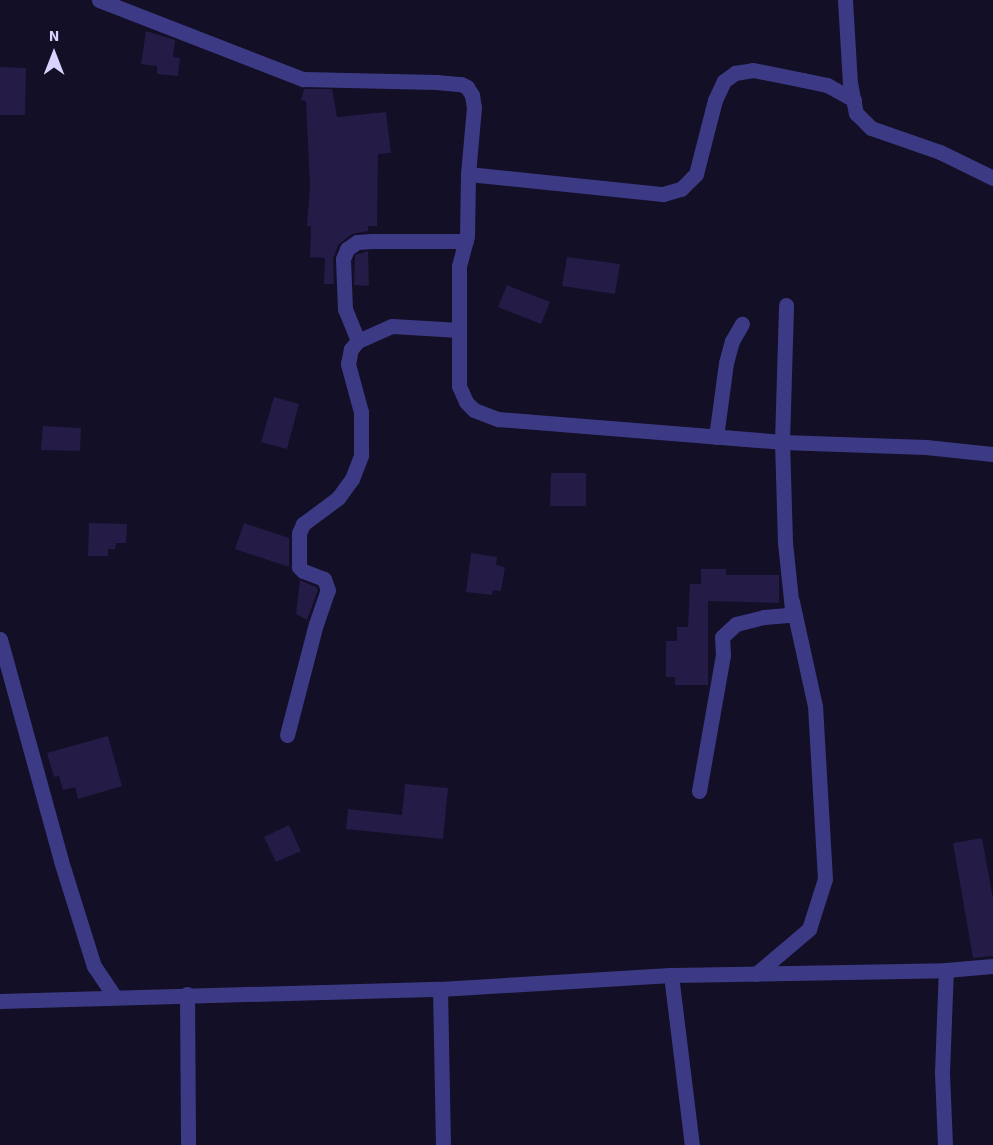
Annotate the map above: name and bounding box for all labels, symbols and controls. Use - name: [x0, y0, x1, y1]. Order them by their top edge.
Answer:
- north arrow: [24, 24, 84, 84]
- text: N: [49, 25, 59, 47]

